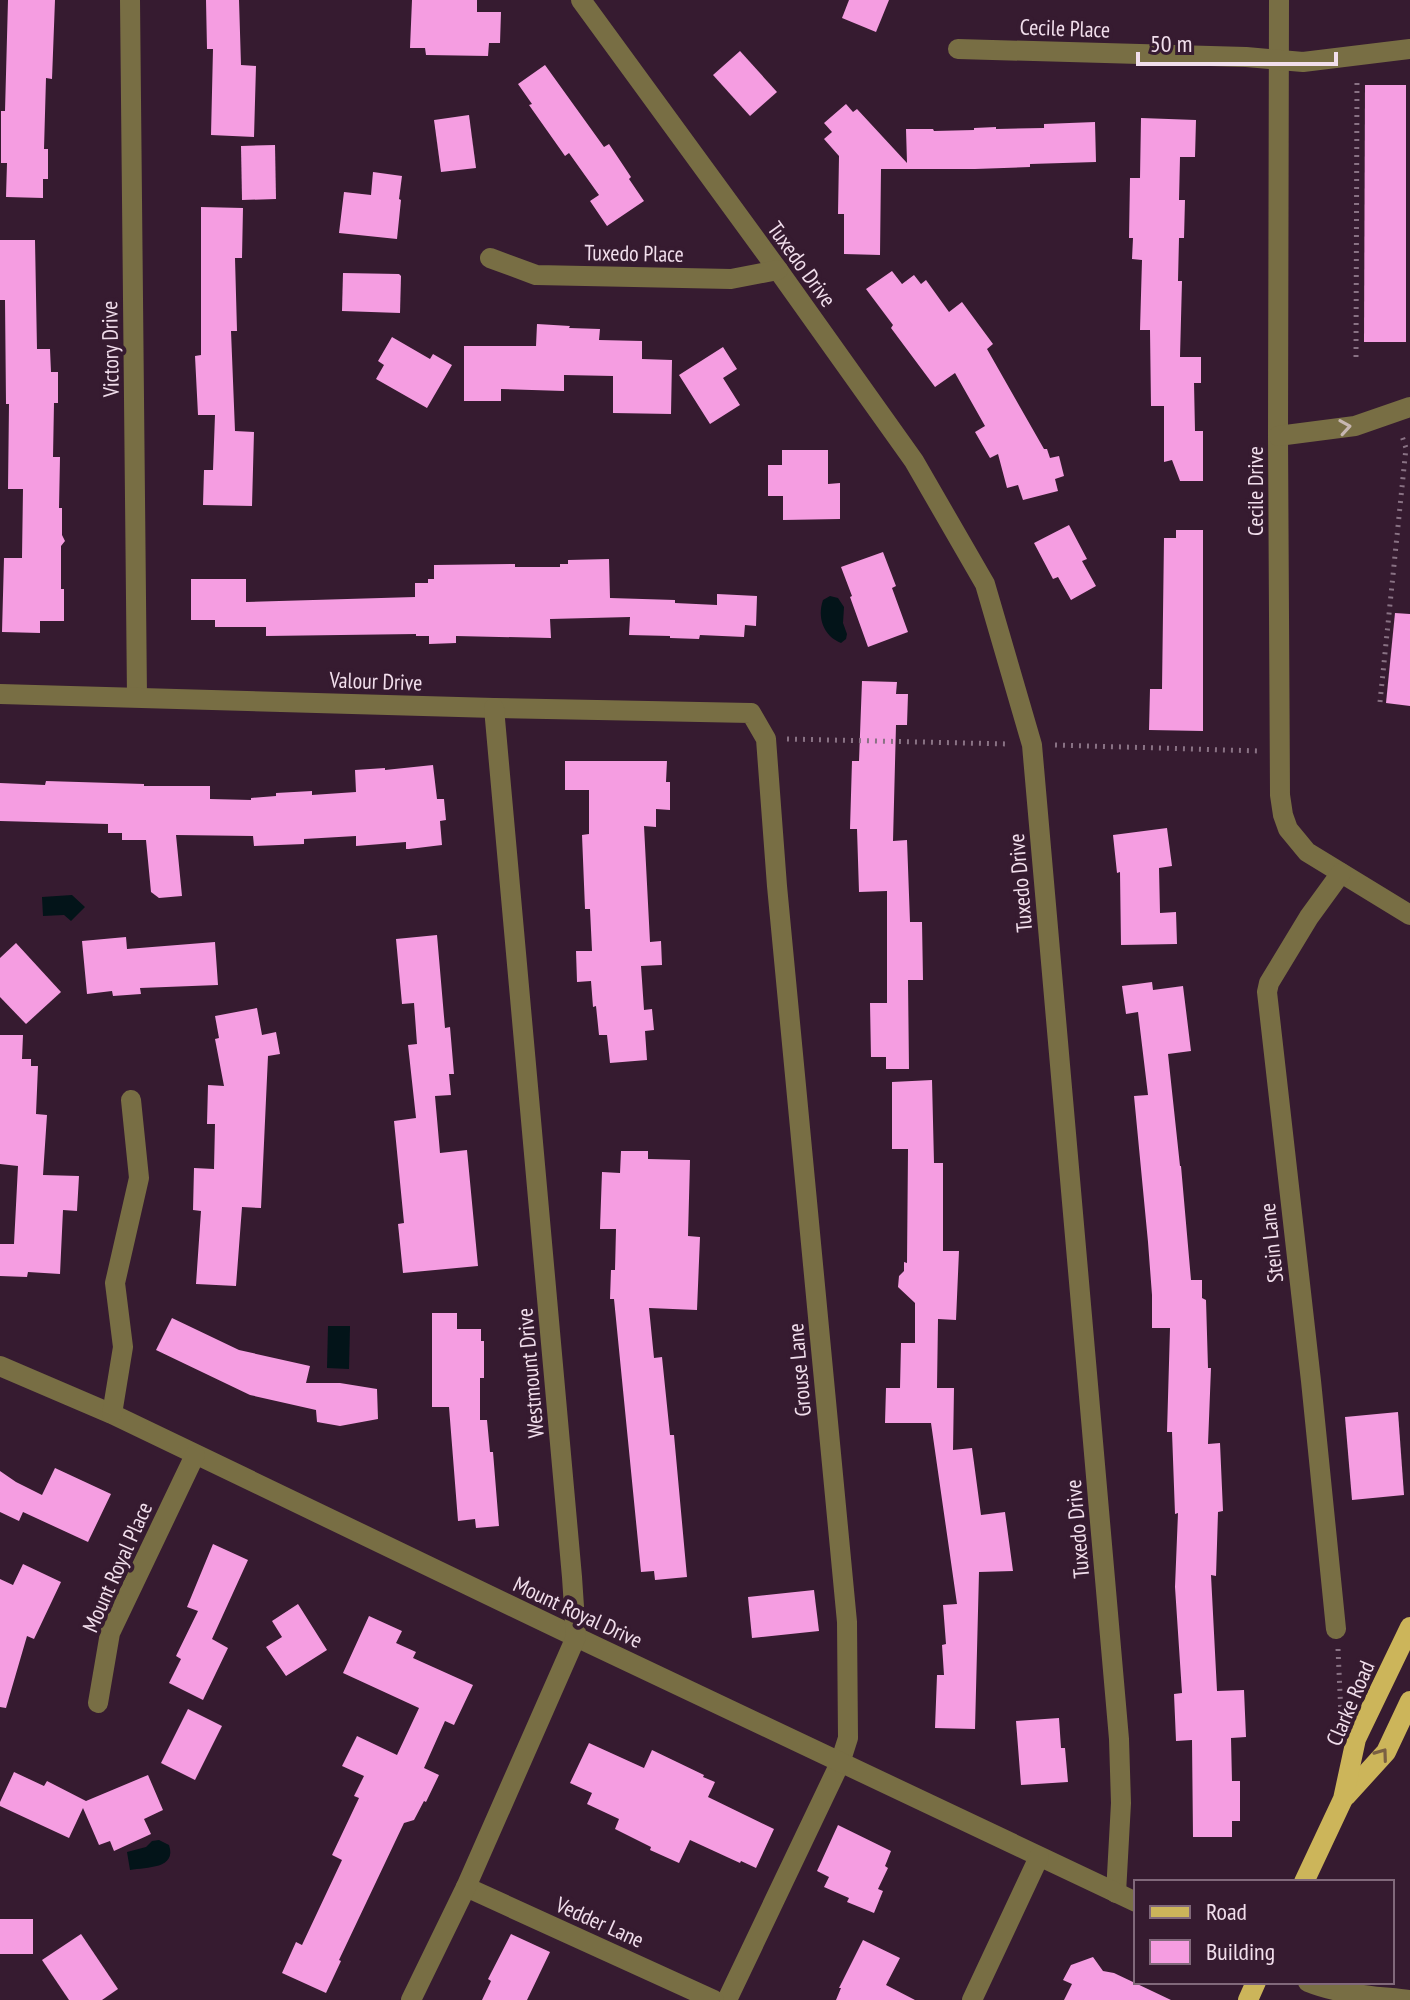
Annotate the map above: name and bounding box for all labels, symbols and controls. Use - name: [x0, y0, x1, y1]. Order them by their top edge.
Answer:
- street label: Cecile Place: [1019, 12, 1111, 44]
- scale bar: [1138, 16, 1336, 66]
- text: 50 m: [1150, 28, 1192, 59]
- street label: Tuxedo Drive: [762, 216, 842, 312]
- street label: Tuxedo Place: [584, 238, 684, 268]
- street label: Victory Drive: [95, 301, 125, 398]
- one-way arrow: [1339, 419, 1352, 436]
- street label: Cecile Drive: [1241, 446, 1269, 536]
- street label: Valour Drive: [328, 665, 423, 697]
- street label: Tuxedo Drive: [1002, 833, 1038, 933]
- street label: Stein Lane: [1253, 1202, 1289, 1284]
- street label: Westmount Drive: [510, 1307, 550, 1439]
- street label: Grouse Lane: [781, 1322, 817, 1418]
- street label: Tuxedo Drive: [1059, 1479, 1095, 1579]
- street label: Mount Royal Place: [76, 1498, 158, 1636]
- street label: Mount Royal Drive: [509, 1570, 647, 1654]
- street label: Clarke Road: [1320, 1656, 1380, 1750]
- one-way arrow: [1372, 1748, 1387, 1763]
- legend: [1134, 1880, 1394, 1984]
- street label: Vedder Lane: [551, 1890, 648, 1954]
- text: Road: [1206, 1896, 1247, 1927]
- text: Building: [1206, 1936, 1275, 1967]

